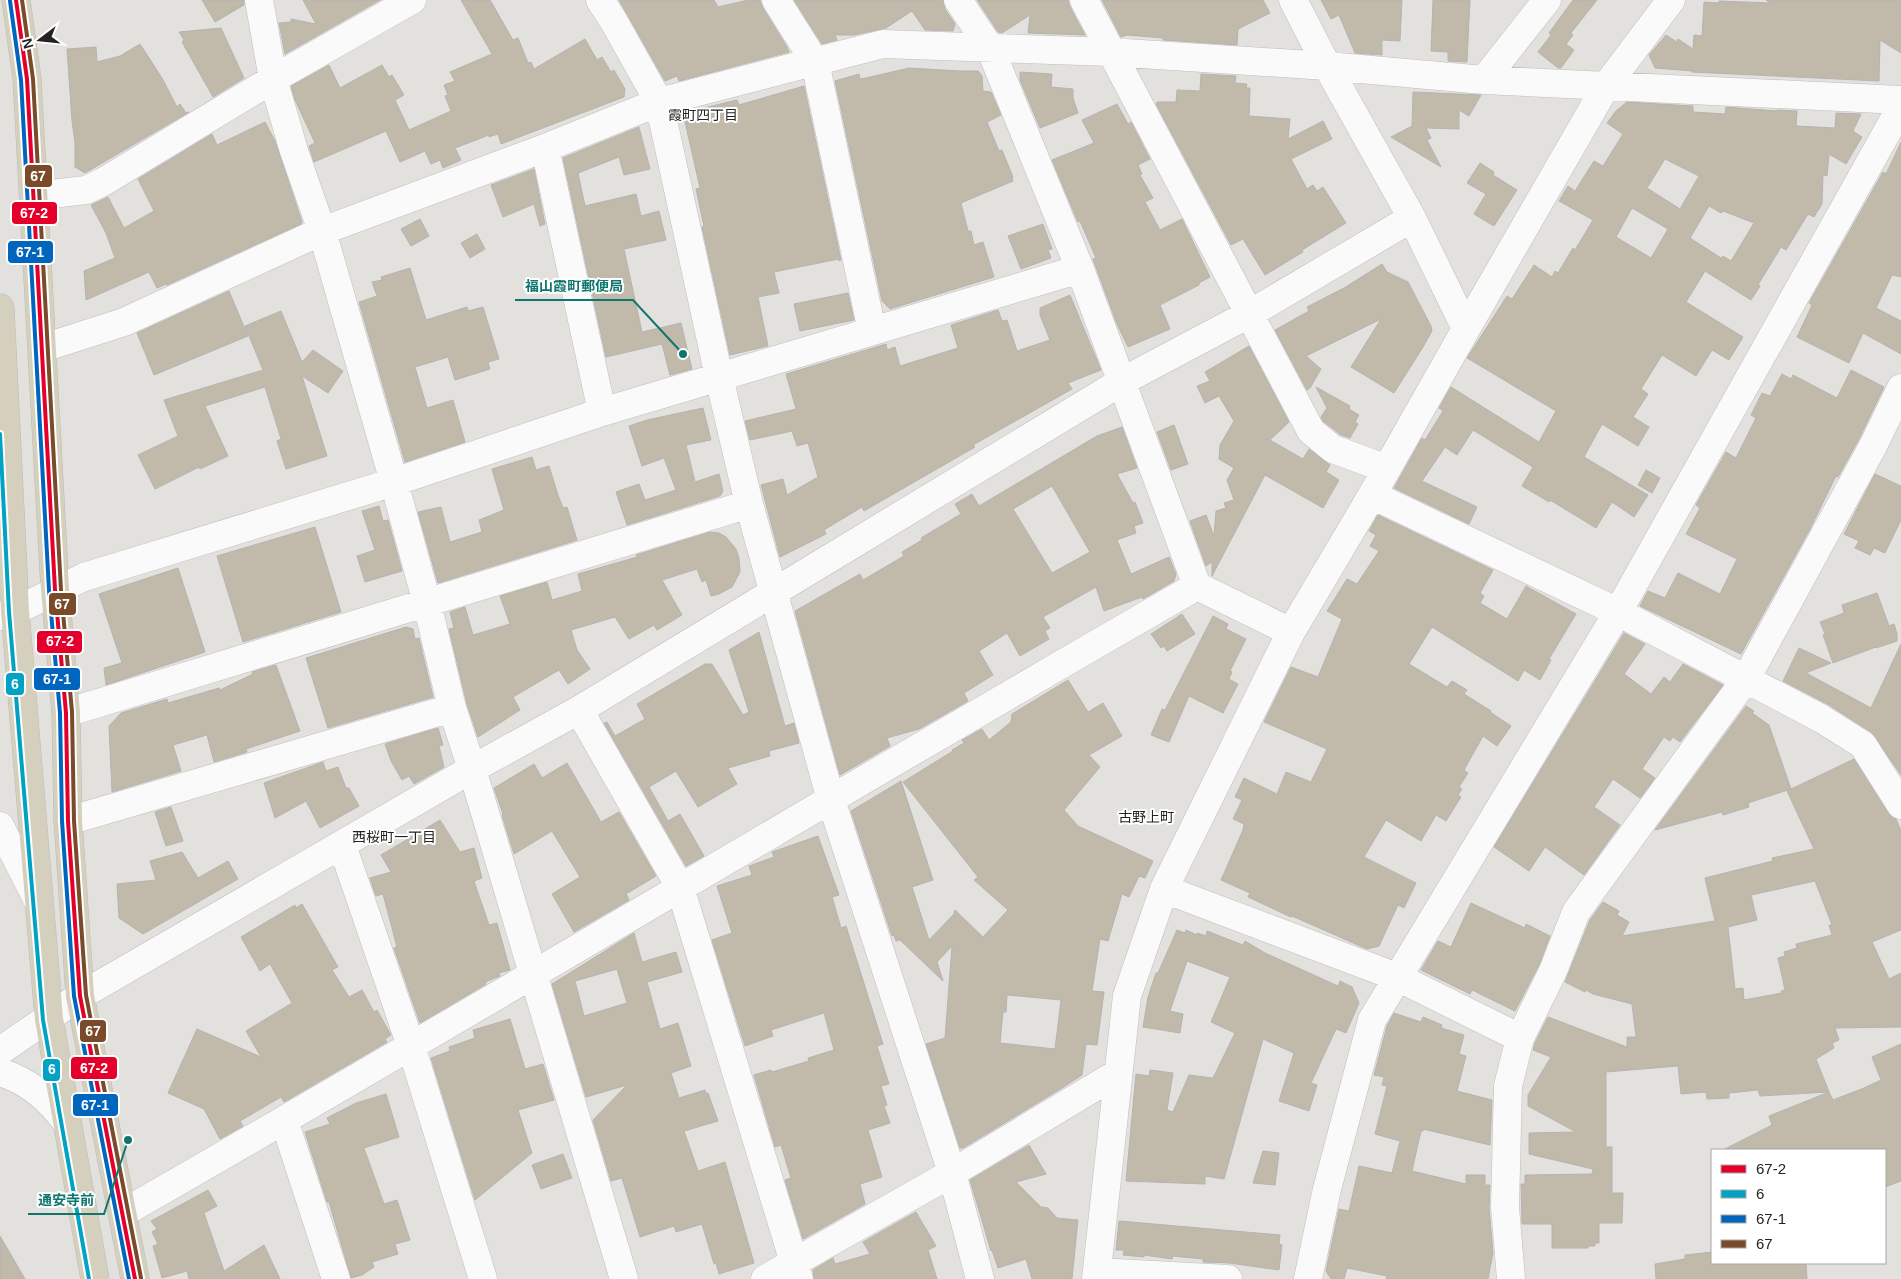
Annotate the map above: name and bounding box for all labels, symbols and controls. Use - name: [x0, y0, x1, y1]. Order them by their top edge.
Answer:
- north arrow: [15, 15, 65, 65]
- text: N: [18, 37, 37, 51]
- district label: 霞町四丁目: [668, 107, 738, 123]
- line badge: 67: [24, 164, 53, 188]
- text: 67: [30, 168, 46, 184]
- line badge: 67-2: [11, 201, 58, 225]
- text: 67-2: [20, 205, 48, 221]
- line badge: 67-1: [7, 240, 54, 264]
- text: 67-1: [16, 244, 44, 260]
- callout: 福山霞町郵便局: [515, 271, 633, 300]
- text: 福山霞町郵便局: [525, 278, 623, 294]
- line badge: 67: [48, 592, 77, 616]
- text: 67: [54, 596, 70, 612]
- line badge: 67-2: [36, 630, 83, 654]
- text: 67-2: [46, 633, 74, 649]
- line badge: 67-1: [33, 667, 81, 691]
- text: 67-1: [43, 671, 71, 687]
- line badge: 6: [5, 672, 25, 696]
- text: 6: [11, 676, 19, 692]
- district label: 古野上町: [1118, 809, 1174, 825]
- district label: 西桜町一丁目: [352, 829, 436, 845]
- line badge: 67: [79, 1019, 107, 1043]
- text: 67: [85, 1023, 101, 1039]
- line badge: 67-2: [70, 1056, 118, 1080]
- line badge: 6: [42, 1058, 61, 1082]
- text: 67-2: [80, 1060, 108, 1076]
- text: 6: [48, 1061, 56, 1077]
- line badge: 67-1: [72, 1093, 119, 1117]
- text: 67-1: [81, 1097, 109, 1113]
- legend: [1711, 1149, 1886, 1264]
- text: 67-2: [1756, 1160, 1786, 1177]
- callout: 通安寺前: [28, 1185, 104, 1214]
- text: 6: [1756, 1185, 1764, 1202]
- text: 通安寺前: [38, 1192, 94, 1208]
- text: 67-1: [1756, 1210, 1786, 1227]
- text: 67: [1756, 1235, 1773, 1252]

